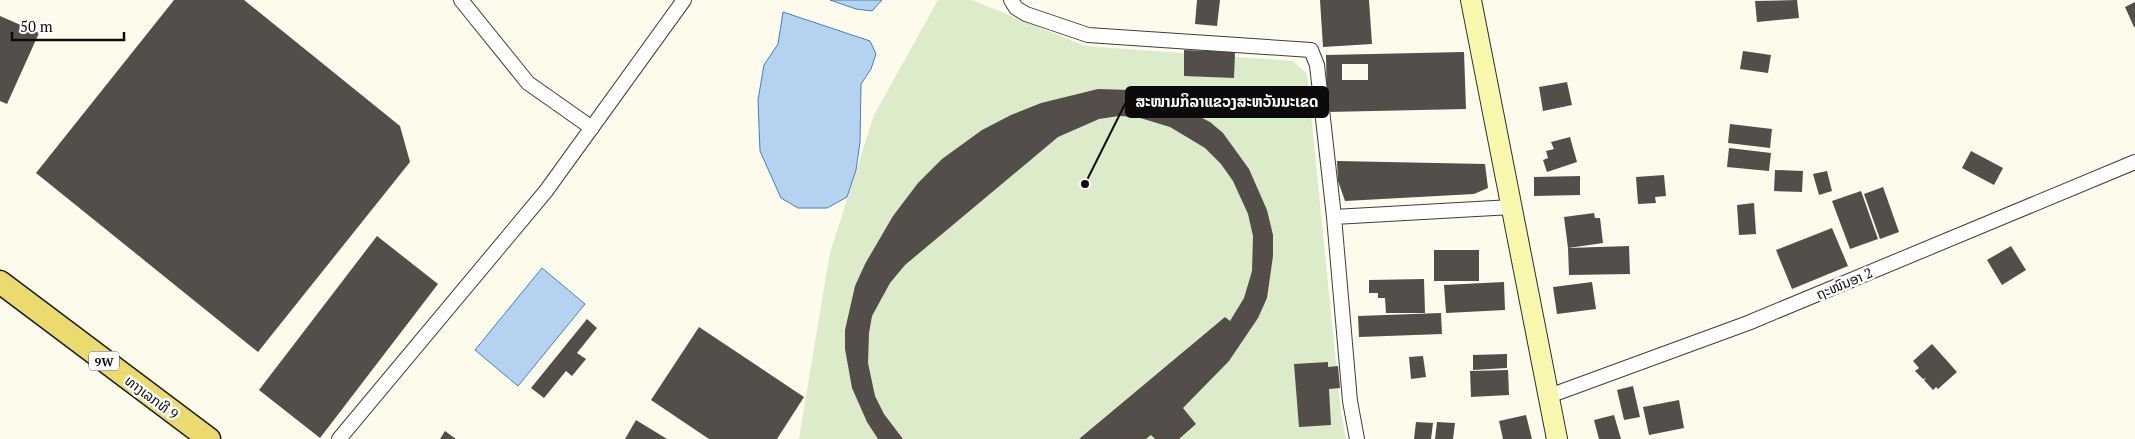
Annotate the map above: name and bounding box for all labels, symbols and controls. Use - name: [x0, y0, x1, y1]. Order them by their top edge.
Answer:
- scale bar: [12, 10, 125, 42]
- text: 50 m: [20, 16, 53, 36]
- callout: ສະໜາມກິລາແຂວງສະຫວັນນະເຂດ: [1126, 87, 1328, 117]
- text: ສະໜາມກິລາແຂວງສະຫວັນນະເຂດ: [1136, 91, 1318, 111]
- street label: ຖະໜົນອາ 2: [1813, 263, 1875, 303]
- road number: 9W: [89, 352, 119, 371]
- street label: ທາງເລກທີ 9: [121, 371, 183, 423]

